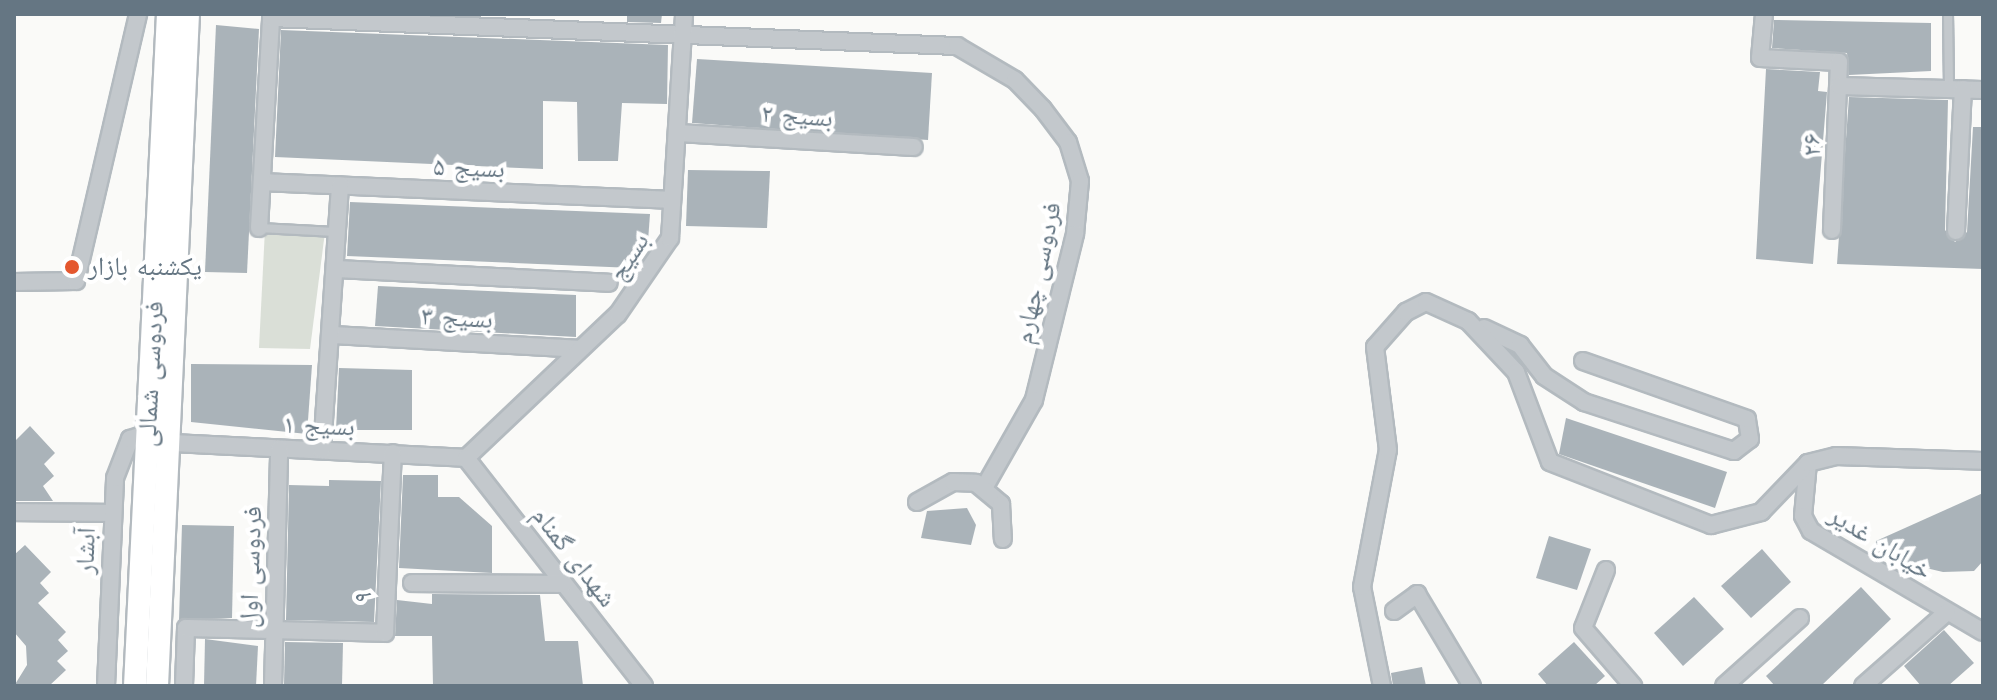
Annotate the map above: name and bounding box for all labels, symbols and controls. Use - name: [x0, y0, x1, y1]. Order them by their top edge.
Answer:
- street label: بسیج ۲: [760, 98, 834, 134]
- street label: ۲۶: [1796, 133, 1828, 157]
- street label: بسیج ۵: [433, 151, 505, 185]
- street label: فردوسی چهارم: [1008, 199, 1068, 347]
- street label: بسیج: [602, 227, 656, 287]
- place label: یکشنبه بازار: [88, 251, 202, 283]
- marker: یکشنبه بازار: [63, 258, 81, 276]
- street label: فردوسی شمالی: [132, 300, 170, 448]
- street label: بسیج ۳: [420, 301, 494, 335]
- street label: بسیج ۱: [283, 409, 355, 443]
- street label: خیابان غدیر: [1823, 499, 1937, 587]
- street label: شهدای گمنام: [525, 501, 623, 613]
- street label: فردوسی اول: [233, 505, 269, 629]
- street label: آبشار: [70, 527, 102, 575]
- street label: ۹: [347, 590, 379, 604]

